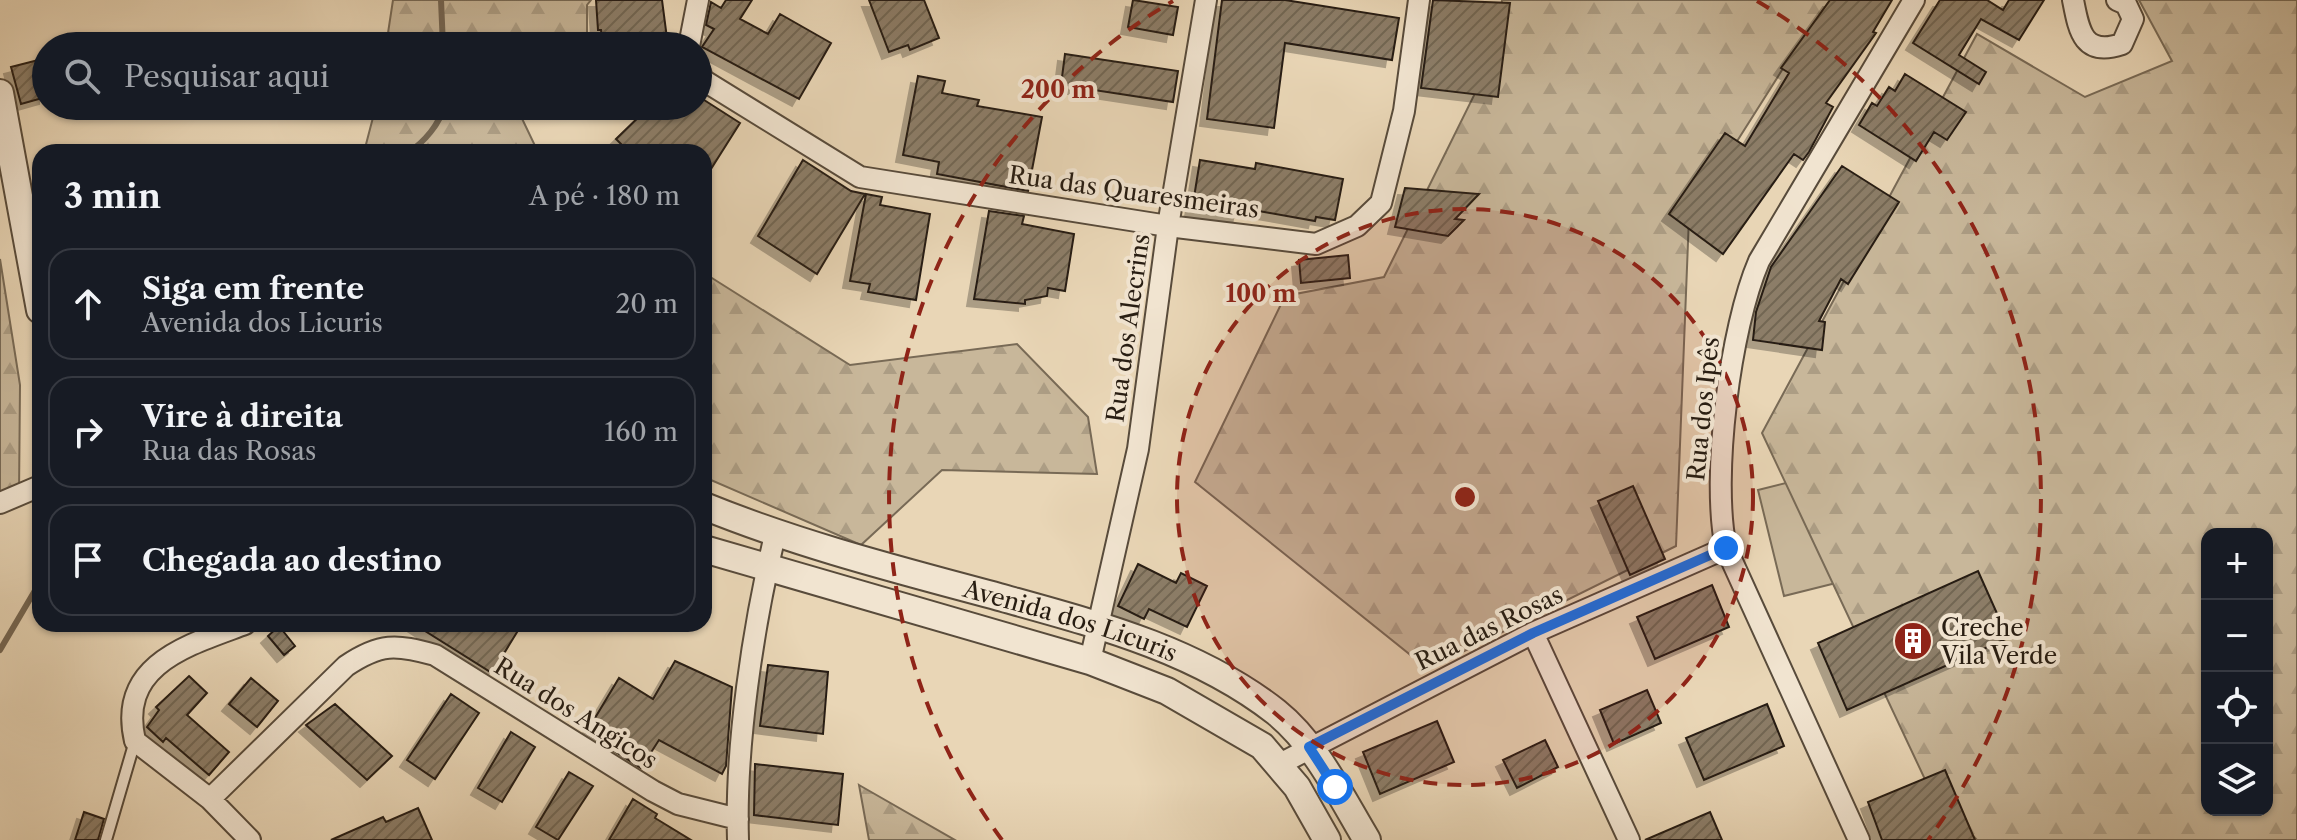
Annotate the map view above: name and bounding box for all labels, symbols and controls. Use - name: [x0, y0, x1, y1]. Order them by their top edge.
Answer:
- search box: [32, 32, 712, 120]
- icon: search: [60, 54, 104, 98]
- text: Pesquisar aqui: [124, 58, 329, 95]
- text: 200 m: [1021, 75, 1095, 104]
- street label: Rua das Quaresmeiras: [1007, 160, 1261, 224]
- text: 3 min: [64, 175, 161, 217]
- text: A pé · 180 m: [529, 180, 680, 212]
- street label: Rua dos Alecrins: [1100, 232, 1156, 424]
- text: Siga em frente: [142, 270, 364, 307]
- text: 100 m: [1225, 279, 1297, 308]
- icon: ahead: [66, 282, 110, 326]
- text: 20 m: [615, 288, 678, 320]
- text: Avenida dos Licuris: [142, 307, 383, 339]
- street label: Rua dos Ipês: [1681, 336, 1725, 482]
- text: Vire à direita: [142, 398, 343, 435]
- icon: right: [66, 410, 110, 454]
- text: 160 m: [604, 416, 678, 448]
- text: Rua das Rosas: [142, 435, 316, 467]
- centre of rings: [1451, 483, 1479, 511]
- map controls: [2201, 528, 2273, 816]
- button: +: [2201, 528, 2273, 600]
- route end: [1708, 530, 1744, 566]
- icon: arrive: [66, 538, 110, 582]
- text: Chegada ao destino: [142, 542, 442, 579]
- street label: Avenida dos Licuris: [959, 573, 1182, 667]
- street label: Rua das Rosas: [1410, 580, 1568, 676]
- button: −: [2201, 600, 2273, 672]
- place label: Creche Vila Verde: [1940, 613, 2057, 670]
- building icon: Creche Vila Verde: [1892, 620, 1934, 662]
- street label: Rua dos Angicos: [489, 651, 663, 775]
- button: locate: [2201, 672, 2273, 744]
- button: layers: [2201, 744, 2273, 816]
- route start: [1317, 769, 1353, 805]

